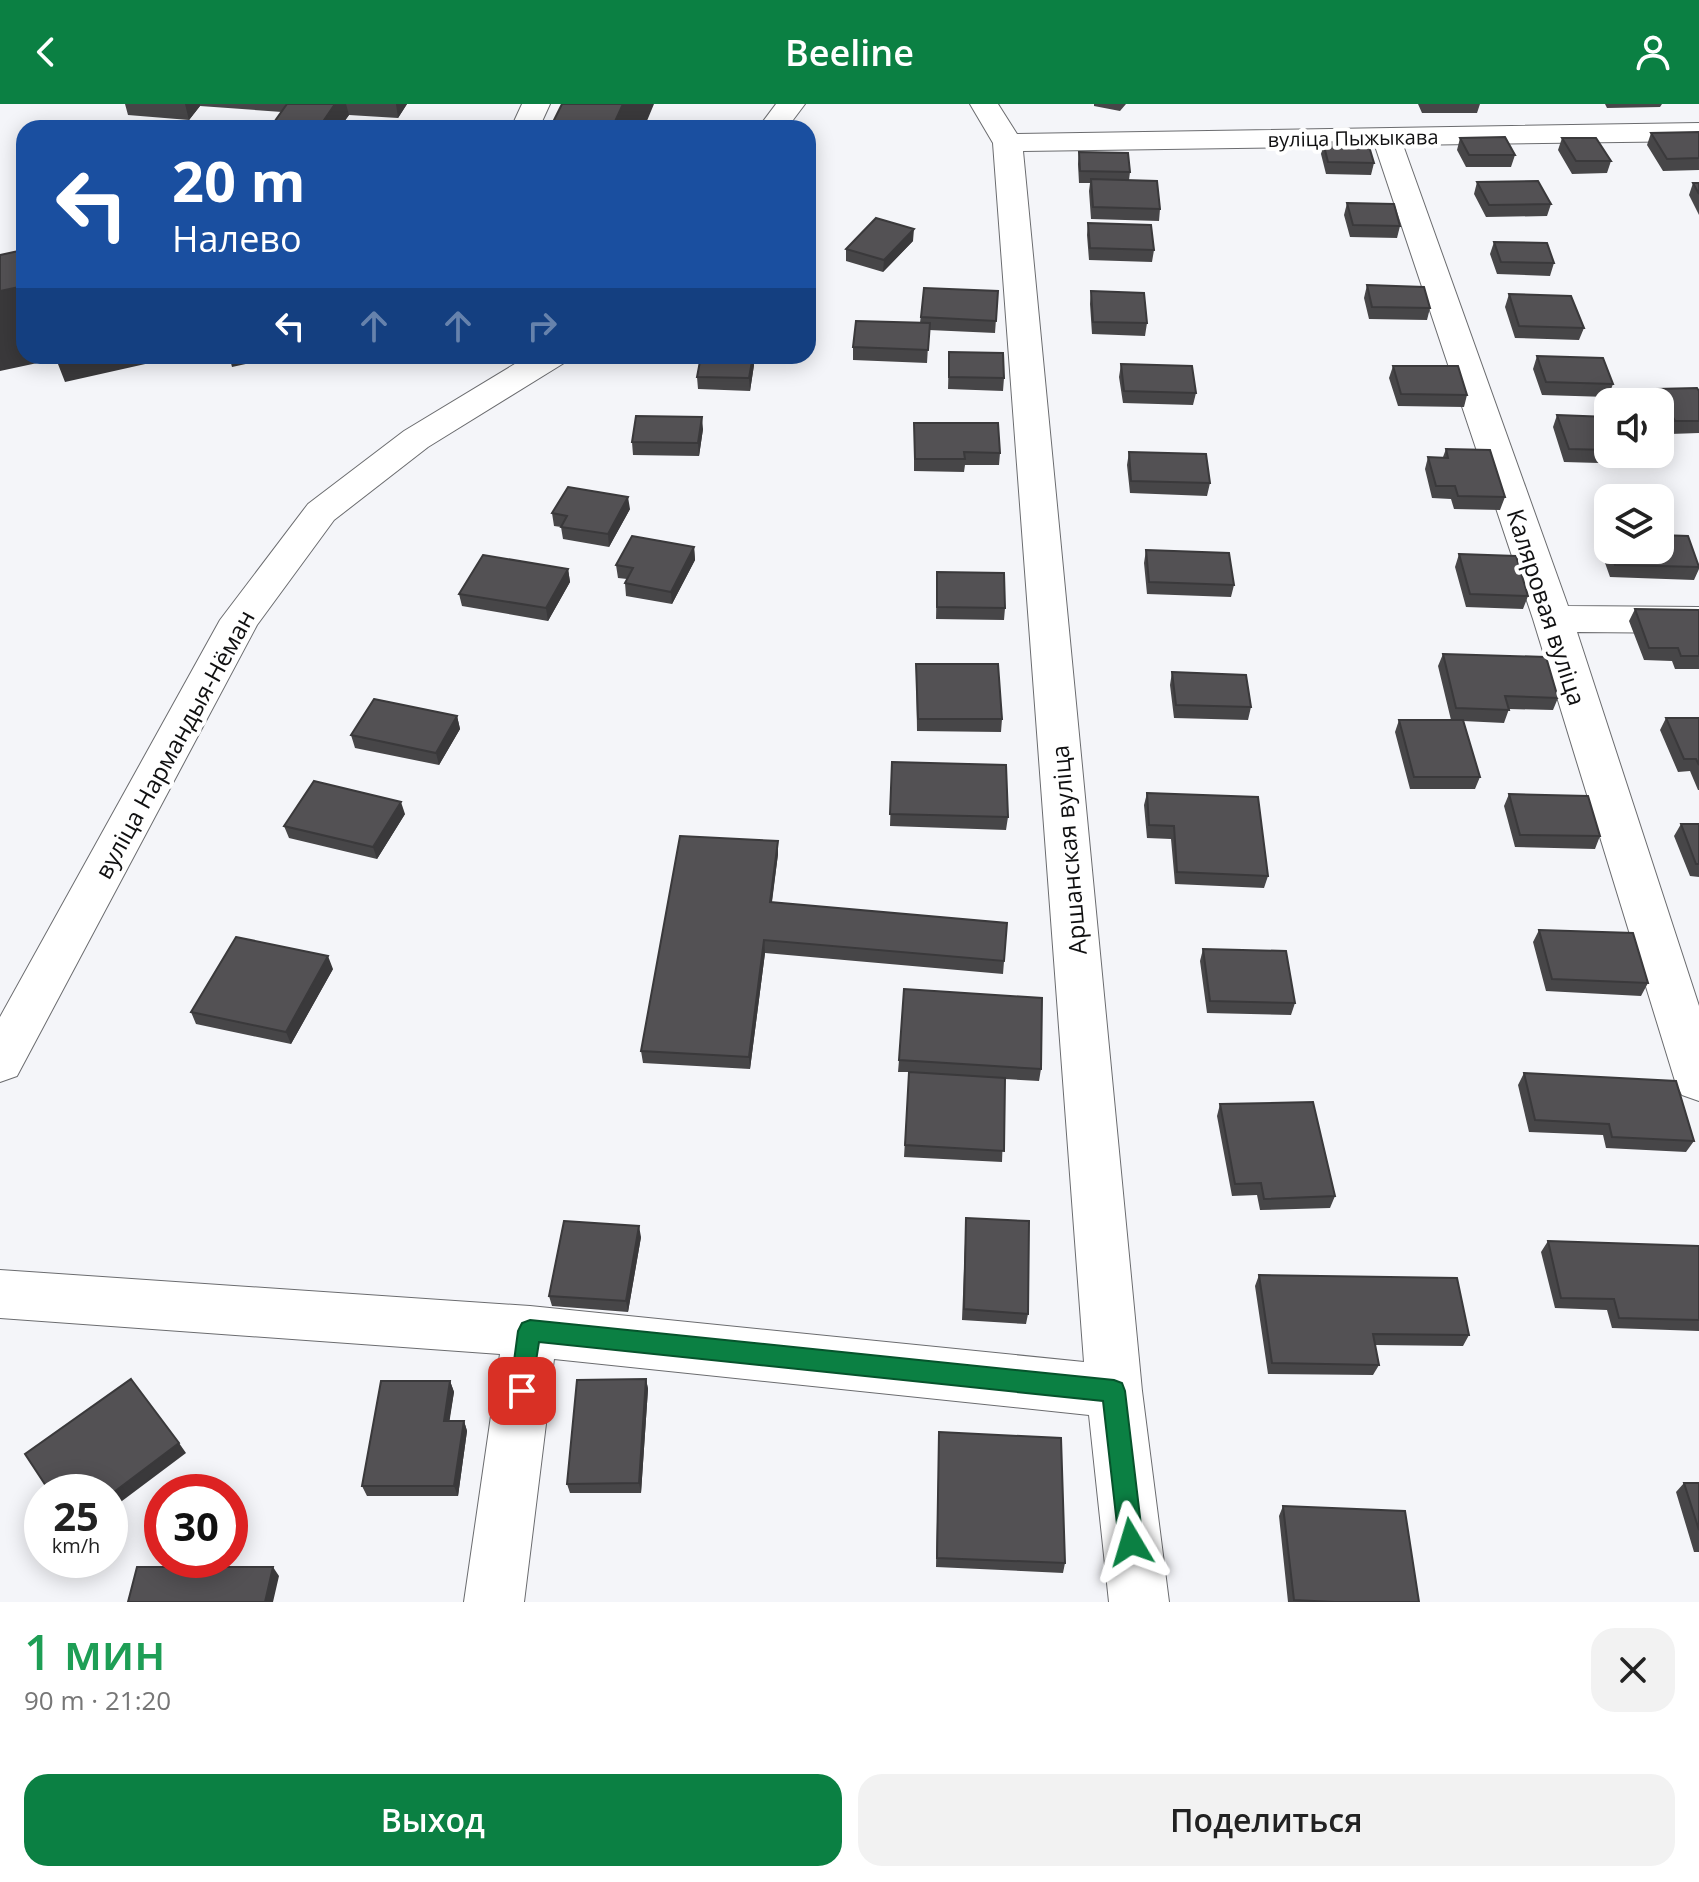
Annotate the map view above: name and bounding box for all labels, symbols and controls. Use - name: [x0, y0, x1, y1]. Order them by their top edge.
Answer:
- text: Beeline: [785, 28, 914, 77]
- icon: back: [24, 30, 68, 74]
- icon: person: [1631, 30, 1675, 74]
- street label: вуліца Пыжыкава: [1267, 123, 1439, 153]
- text: 20 m: [172, 142, 306, 218]
- icon: left: [40, 152, 144, 256]
- text: Налево: [172, 214, 302, 263]
- icon: left: [268, 304, 312, 348]
- icon: ahead: [352, 304, 396, 348]
- icon: ahead: [436, 304, 480, 348]
- icon: right: [520, 304, 564, 348]
- map controls: [1594, 388, 1674, 564]
- button: sound: [1594, 388, 1674, 468]
- button: layers: [1594, 484, 1674, 564]
- street label: Каляровая вуліца: [1500, 505, 1594, 709]
- street label: вуліца Нармандыя-Нёман: [86, 604, 262, 884]
- street label: Аршанская вуліца: [1042, 744, 1094, 956]
- pin: [488, 1357, 556, 1425]
- icon: arrive: [500, 1369, 544, 1413]
- speed limit sign: 30: [144, 1474, 248, 1578]
- text: 25: [53, 1488, 99, 1543]
- position arrow: [1089, 1500, 1173, 1584]
- text: km/h: [52, 1532, 100, 1559]
- text: 1 мин: [24, 1619, 165, 1684]
- button: close: [1591, 1628, 1675, 1712]
- text: 90 m · 21:20: [24, 1682, 171, 1718]
- button: Выход: [24, 1774, 842, 1866]
- button: Поделиться: [858, 1774, 1675, 1866]

